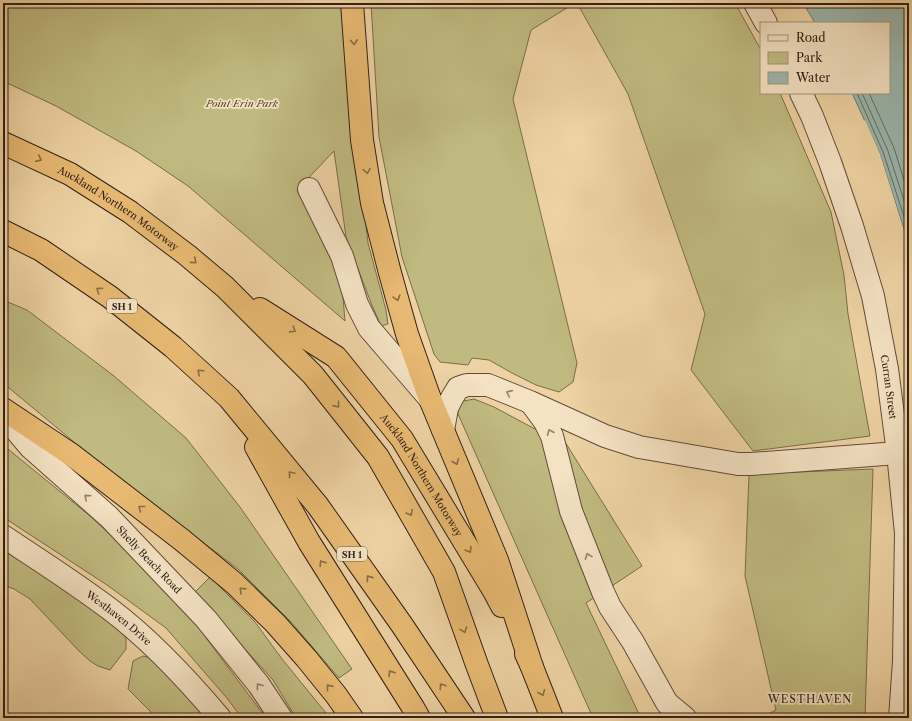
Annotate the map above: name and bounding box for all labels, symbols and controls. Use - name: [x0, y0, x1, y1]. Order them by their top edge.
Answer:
- legend: [760, 22, 890, 94]
- text: Road: [796, 30, 826, 45]
- one-way arrow: [350, 39, 359, 45]
- text: Park: [796, 50, 823, 65]
- text: Water: [795, 70, 830, 85]
- park label: Point Erin Park: [205, 97, 279, 110]
- one-way arrow: [35, 155, 42, 163]
- street label: Auckland Northern Motorway: [55, 162, 182, 253]
- one-way arrow: [362, 168, 371, 174]
- one-way arrow: [189, 256, 197, 263]
- one-way arrow: [97, 288, 104, 295]
- one-way arrow: [392, 294, 401, 301]
- road number: SH 1: [107, 299, 137, 313]
- one-way arrow: [289, 325, 296, 333]
- street label: Curran Street: [878, 354, 900, 420]
- one-way arrow: [197, 369, 205, 377]
- one-way arrow: [506, 390, 514, 398]
- one-way arrow: [333, 401, 340, 408]
- street label: Auckland Northern Motorway: [377, 410, 466, 539]
- one-way arrow: [546, 428, 554, 435]
- one-way arrow: [452, 458, 460, 465]
- one-way arrow: [289, 471, 296, 478]
- one-way arrow: [84, 495, 91, 502]
- one-way arrow: [139, 506, 146, 513]
- one-way arrow: [405, 509, 413, 516]
- street label: Shelly Beach Road: [114, 523, 185, 596]
- one-way arrow: [464, 546, 472, 553]
- road number: SH 1: [337, 547, 367, 561]
- one-way arrow: [584, 552, 592, 559]
- one-way arrow: [319, 560, 327, 567]
- one-way arrow: [366, 575, 374, 582]
- street label: Westhaven Drive: [83, 587, 155, 648]
- one-way arrow: [239, 588, 247, 595]
- one-way arrow: [460, 627, 468, 634]
- one-way arrow: [389, 670, 396, 677]
- one-way arrow: [257, 683, 264, 690]
- one-way arrow: [440, 683, 447, 690]
- one-way arrow: [327, 684, 334, 691]
- one-way arrow: [538, 689, 546, 696]
- district label: WESTHAVEN: [767, 692, 852, 706]

